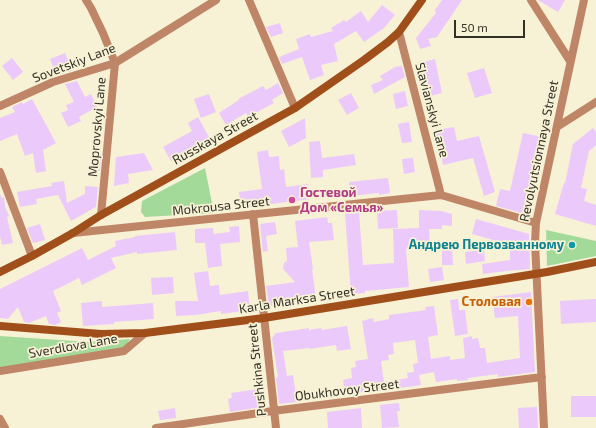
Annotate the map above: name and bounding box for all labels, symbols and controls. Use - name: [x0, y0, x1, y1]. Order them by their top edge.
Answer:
- scale bar: [456, 12, 527, 38]
- text: 50 m: [461, 20, 488, 34]
- street label: Sovetskiy Lane: [30, 40, 118, 86]
- street label: Slavianskyi Lane: [412, 61, 452, 159]
- street label: Moprovskyi Lane: [85, 76, 109, 178]
- street label: Revolyutsionnaya Street: [516, 79, 562, 223]
- street label: Russkaya Street: [170, 108, 260, 168]
- place label: Гостевой Дом «Семья»: [300, 185, 383, 216]
- street label: Mokrousa Street: [171, 193, 271, 219]
- marker: Гостевой Дом «Семья»: [287, 195, 297, 205]
- place label: Андрею Первозванному: [409, 237, 564, 253]
- marker: Андрею Первозванному: [567, 240, 577, 250]
- street label: Karla Marksa Street: [238, 283, 356, 317]
- place label: Столовая: [461, 294, 521, 310]
- marker: Столовая: [524, 297, 534, 307]
- street label: Pushkina Street: [244, 323, 270, 417]
- street label: Sverdlova Lane: [27, 331, 119, 361]
- street label: Obukhovoy Street: [294, 376, 400, 404]

